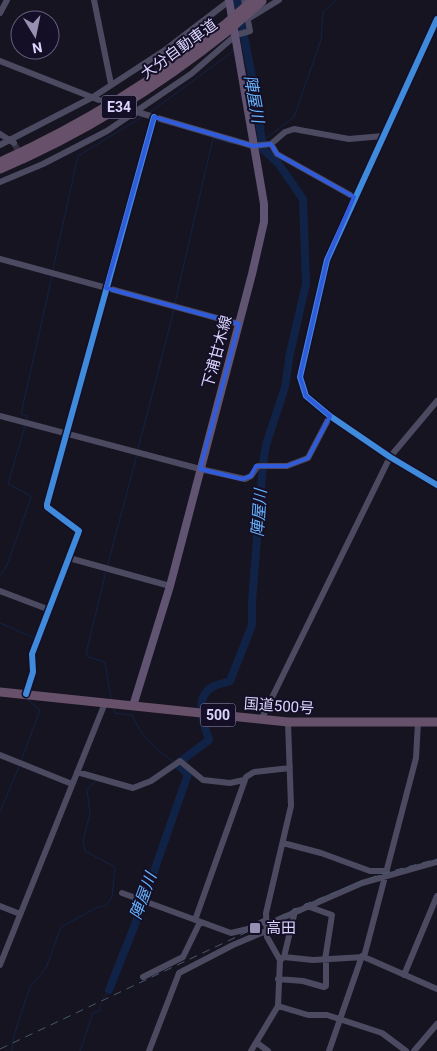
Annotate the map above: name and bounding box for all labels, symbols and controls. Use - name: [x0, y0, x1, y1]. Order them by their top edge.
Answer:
- north arrow: [10, 10, 60, 60]
- street label: 大分自動車道: [137, 15, 221, 83]
- text: N: [31, 39, 44, 57]
- water label: 陣屋川: [240, 74, 268, 126]
- road number: E34: [102, 95, 136, 118]
- street label: 下浦甘木線: [199, 313, 235, 391]
- water label: 陣屋川: [248, 486, 270, 538]
- street label: 国道500号: [243, 695, 315, 717]
- road number: 500: [200, 704, 236, 726]
- water label: 陣屋川: [126, 868, 161, 922]
- place label: 高田: [266, 919, 296, 937]
- marker: 高田: [248, 921, 262, 935]

